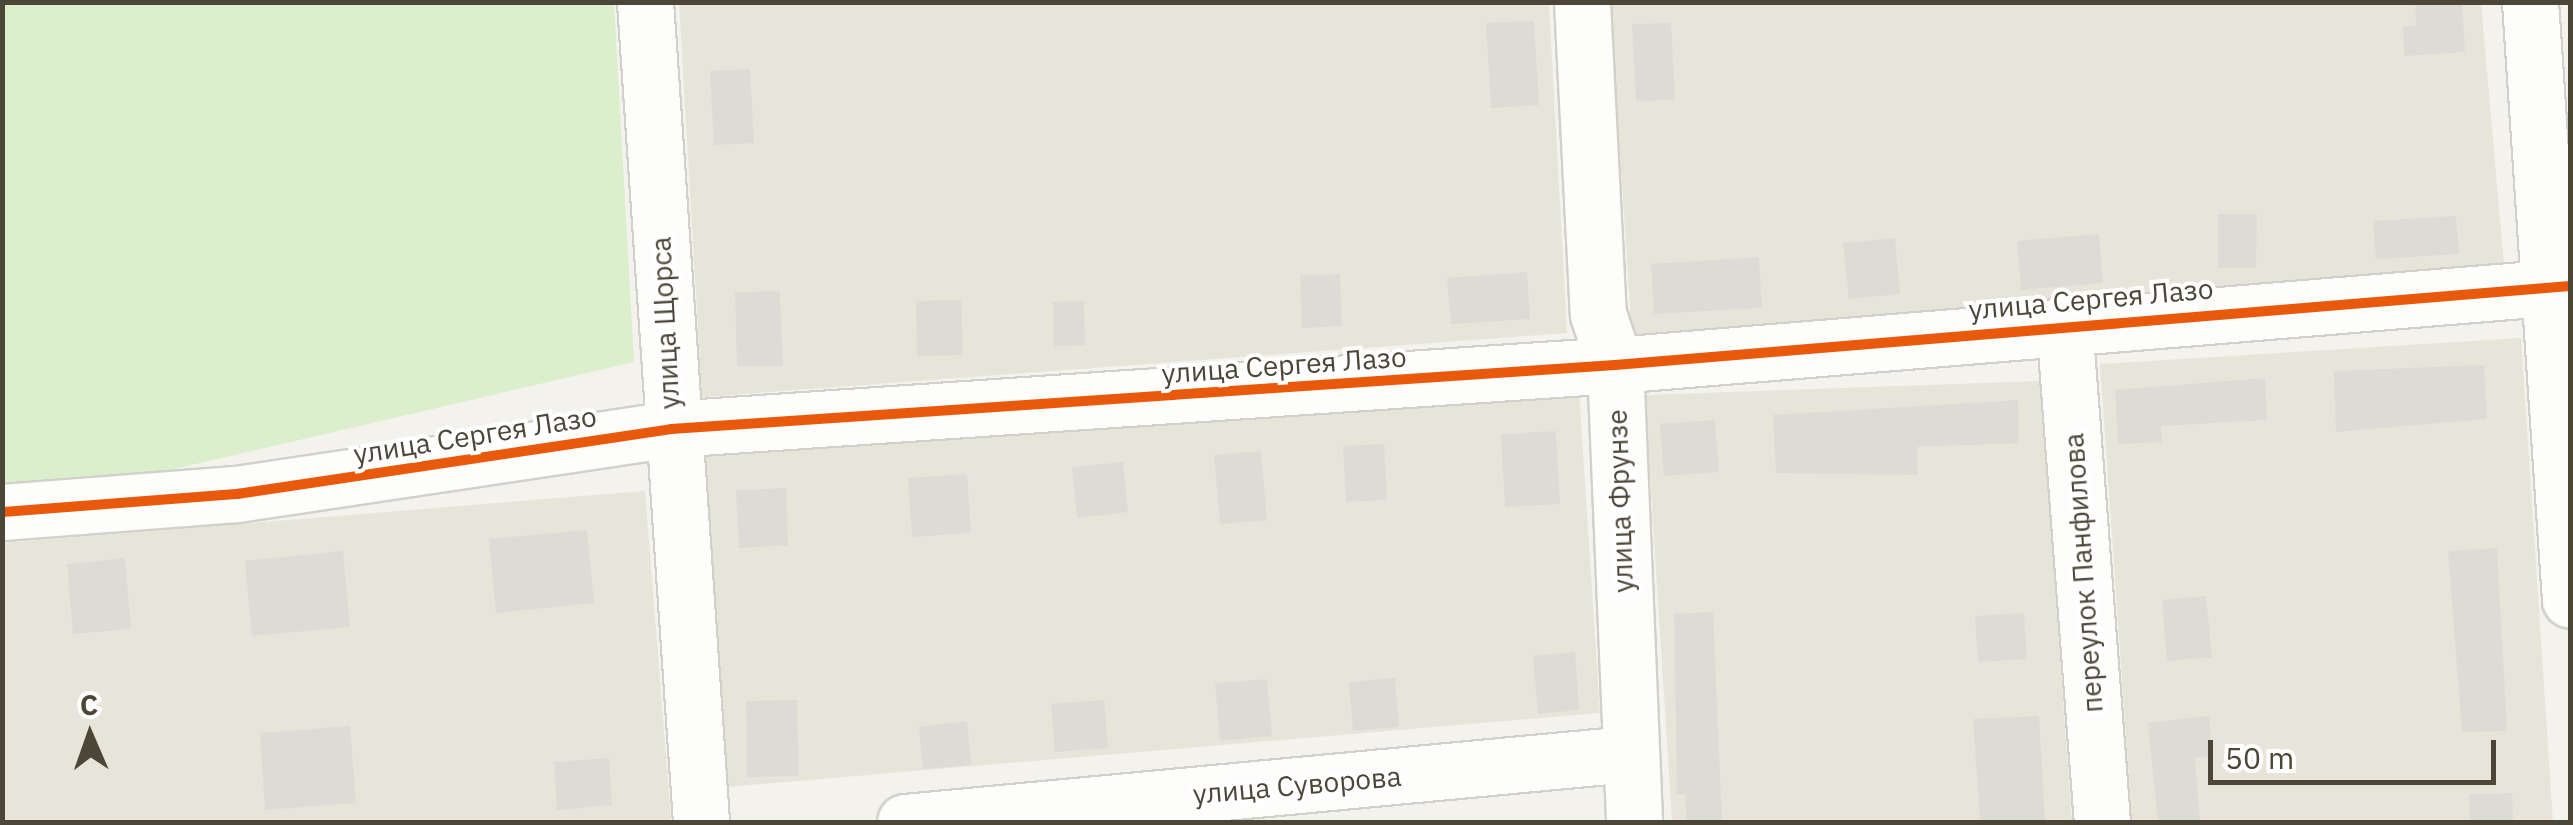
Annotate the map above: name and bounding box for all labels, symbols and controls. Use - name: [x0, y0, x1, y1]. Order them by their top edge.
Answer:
- street label: улица Щорса: [644, 236, 686, 410]
- street label: улица Сергея Лазо: [1967, 272, 2215, 326]
- street label: улица Сергея Лазо: [1160, 340, 1408, 390]
- street label: улица Сергея Лазо: [351, 399, 599, 471]
- street label: улица Фрунзе: [1600, 409, 1640, 593]
- street label: переулок Панфилова: [2056, 432, 2110, 714]
- north arrow: [40, 685, 140, 785]
- text: С: [79, 686, 99, 723]
- scale bar: [2213, 720, 2500, 782]
- text: 50 m: [2225, 738, 2294, 777]
- street label: улица Суворова: [1191, 759, 1403, 811]

